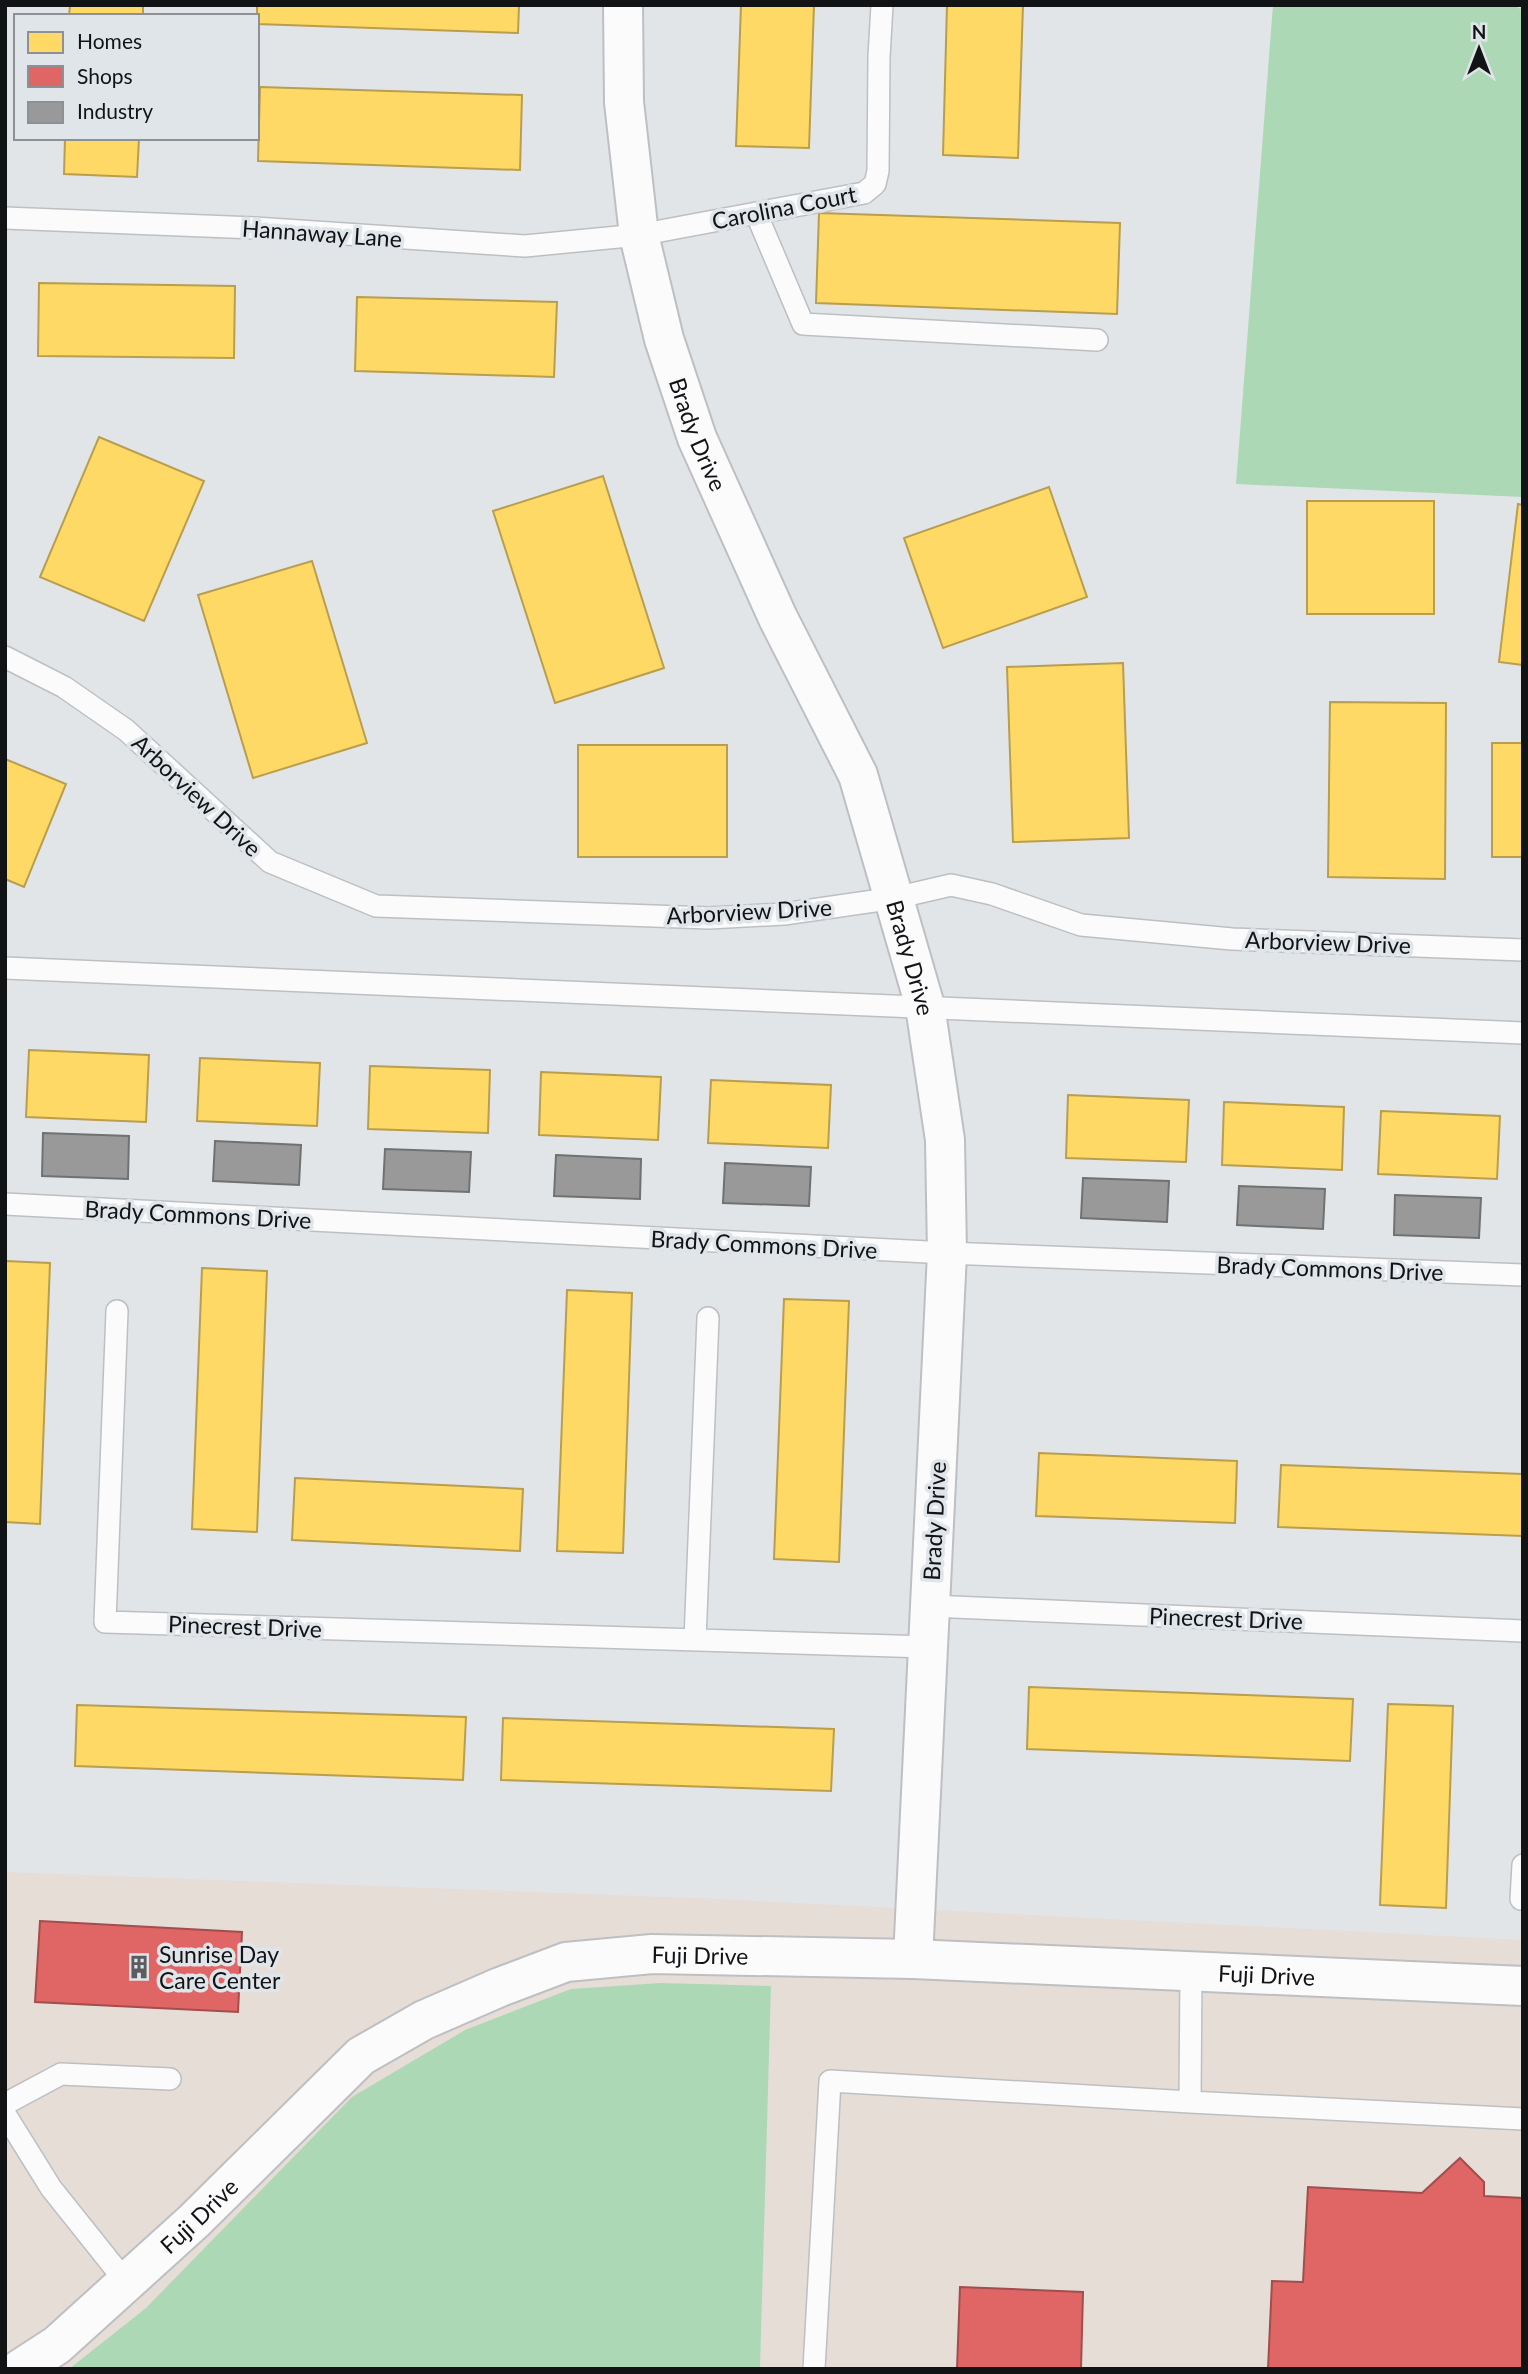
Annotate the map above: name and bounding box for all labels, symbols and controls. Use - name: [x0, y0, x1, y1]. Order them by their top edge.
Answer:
- legend: [14, 14, 259, 140]
- north arrow: [1444, 14, 1514, 84]
- text: N: [1472, 20, 1486, 43]
- text: Homes: [77, 28, 142, 53]
- text: Shops: [77, 63, 133, 88]
- text: Industry: [77, 98, 153, 123]
- street label: Carolina Court: [709, 179, 859, 235]
- street label: Hannaway Lane: [241, 213, 403, 253]
- street label: Brady Drive: [664, 374, 733, 495]
- street label: Arborview Drive: [127, 728, 267, 862]
- street label: Arborview Drive: [665, 893, 833, 929]
- street label: Brady Drive: [881, 897, 940, 1017]
- street label: Arborview Drive: [1245, 925, 1411, 959]
- street label: Brady Commons Drive: [84, 1194, 312, 1234]
- street label: Brady Commons Drive: [650, 1224, 878, 1264]
- street label: Brady Commons Drive: [1216, 1250, 1444, 1286]
- street label: Brady Drive: [917, 1461, 951, 1581]
- street label: Pinecrest Drive: [1148, 1601, 1304, 1635]
- street label: Pinecrest Drive: [167, 1609, 323, 1643]
- place label: Sunrise Day Care Center: [159, 1940, 281, 1994]
- street label: Fuji Drive: [651, 1940, 749, 1970]
- building icon: Sunrise Day Care Center: [125, 1953, 153, 1981]
- street label: Fuji Drive: [1218, 1959, 1316, 1991]
- street label: Fuji Drive: [154, 2172, 243, 2259]

